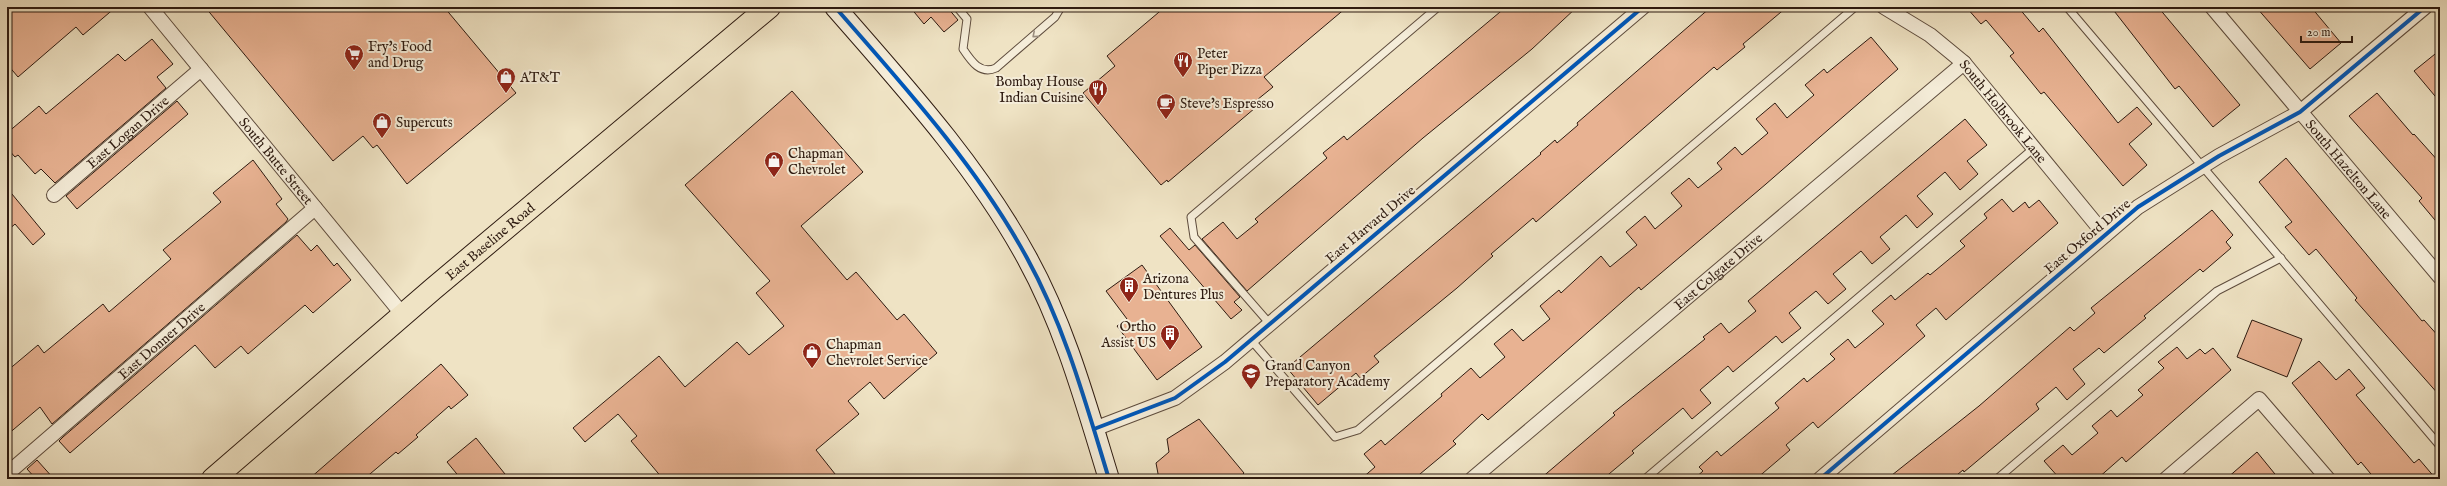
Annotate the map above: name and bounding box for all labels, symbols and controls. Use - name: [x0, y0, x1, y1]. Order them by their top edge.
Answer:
- scale bar: [2301, 18, 2352, 44]
- text: 20 m: [2307, 25, 2330, 40]
- one-way arrow: [1032, 30, 1039, 37]
- place label: Fry's Food and Drug: [368, 38, 432, 72]
- supermarket icon: Fry's Food and Drug: [343, 43, 365, 71]
- place label: Peter Piper Pizza: [1197, 45, 1263, 79]
- restaurant icon: Peter Piper Pizza: [1172, 50, 1194, 78]
- street label: South Holbrook Lane: [1955, 56, 2051, 168]
- shop icon: AT&T: [495, 66, 517, 94]
- place label: AT&T: [519, 69, 561, 87]
- place label: Bombay House Indian Cuisine: [995, 73, 1085, 107]
- restaurant icon: Bombay House Indian Cuisine: [1087, 78, 1109, 106]
- street label: East Logan Drive: [83, 92, 174, 173]
- cafe icon: Steve's Espresso: [1155, 92, 1177, 120]
- place label: Steve's Espresso: [1180, 95, 1274, 113]
- shop icon: Supercuts: [371, 111, 393, 139]
- street label: South Butte Street: [234, 114, 317, 209]
- place label: Supercuts: [396, 114, 453, 132]
- street label: South Hazelton Lane: [2301, 116, 2396, 224]
- place label: Chapman Chevrolet: [788, 145, 846, 179]
- shop icon: Chapman Chevrolet: [763, 150, 785, 178]
- street label: East Harvard Drive: [1322, 181, 1420, 268]
- street label: East Oxford Drive: [2041, 195, 2135, 278]
- street label: East Baseline Road: [442, 199, 539, 285]
- street label: East Colgate Drive: [1671, 229, 1767, 314]
- place label: Arizona Dentures Plus: [1142, 270, 1224, 304]
- building icon: Arizona Dentures Plus: [1118, 275, 1140, 303]
- street label: East Donner Drive: [115, 298, 210, 384]
- place label: Ortho Assist US: [1100, 318, 1156, 352]
- building icon: Ortho Assist US: [1159, 323, 1181, 351]
- place label: Chapman Chevrolet Service: [826, 336, 928, 370]
- shop icon: Chapman Chevrolet Service: [801, 341, 823, 369]
- place label: Grand Canyon Preparatory Academy: [1265, 357, 1390, 391]
- school or university icon: Grand Canyon Preparatory Academy: [1240, 362, 1262, 390]

